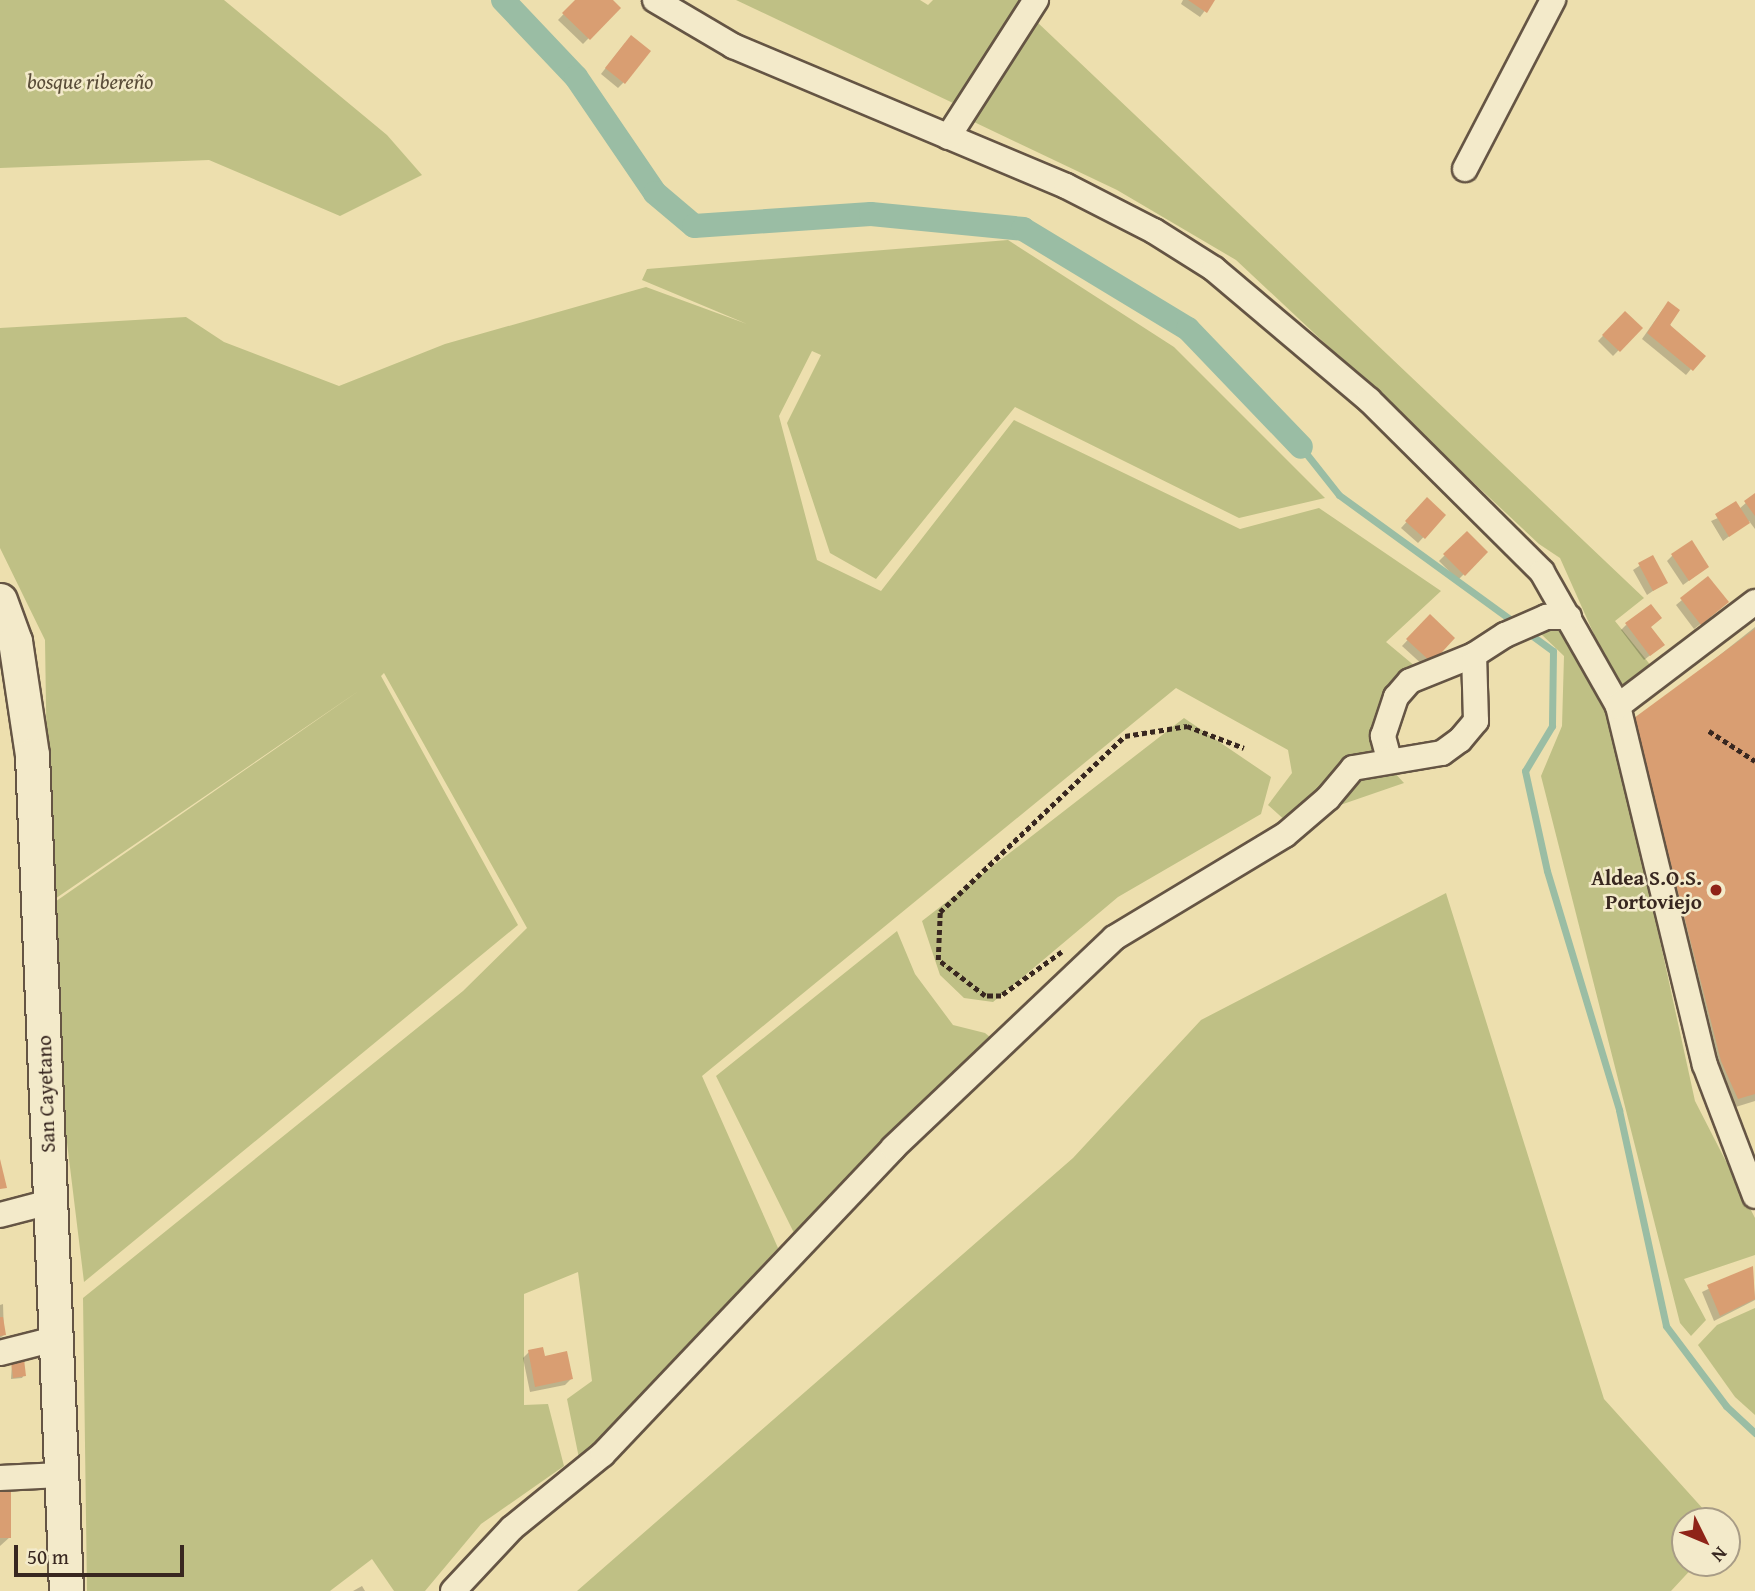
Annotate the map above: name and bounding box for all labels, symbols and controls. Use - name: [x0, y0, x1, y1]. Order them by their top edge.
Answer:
- park label: bosque ribereño: [27, 69, 153, 95]
- place label: Aldea S.O.S. Portoviejo: [1591, 865, 1702, 915]
- marker: Aldea S.O.S. Portoviejo: [1708, 882, 1724, 898]
- street label: San Cayetano: [31, 1035, 61, 1153]
- north arrow: [1671, 1507, 1741, 1577]
- scale bar: [18, 1532, 187, 1576]
- text: 50 m: [27, 1541, 69, 1572]
- text: N: [1705, 1541, 1734, 1569]

